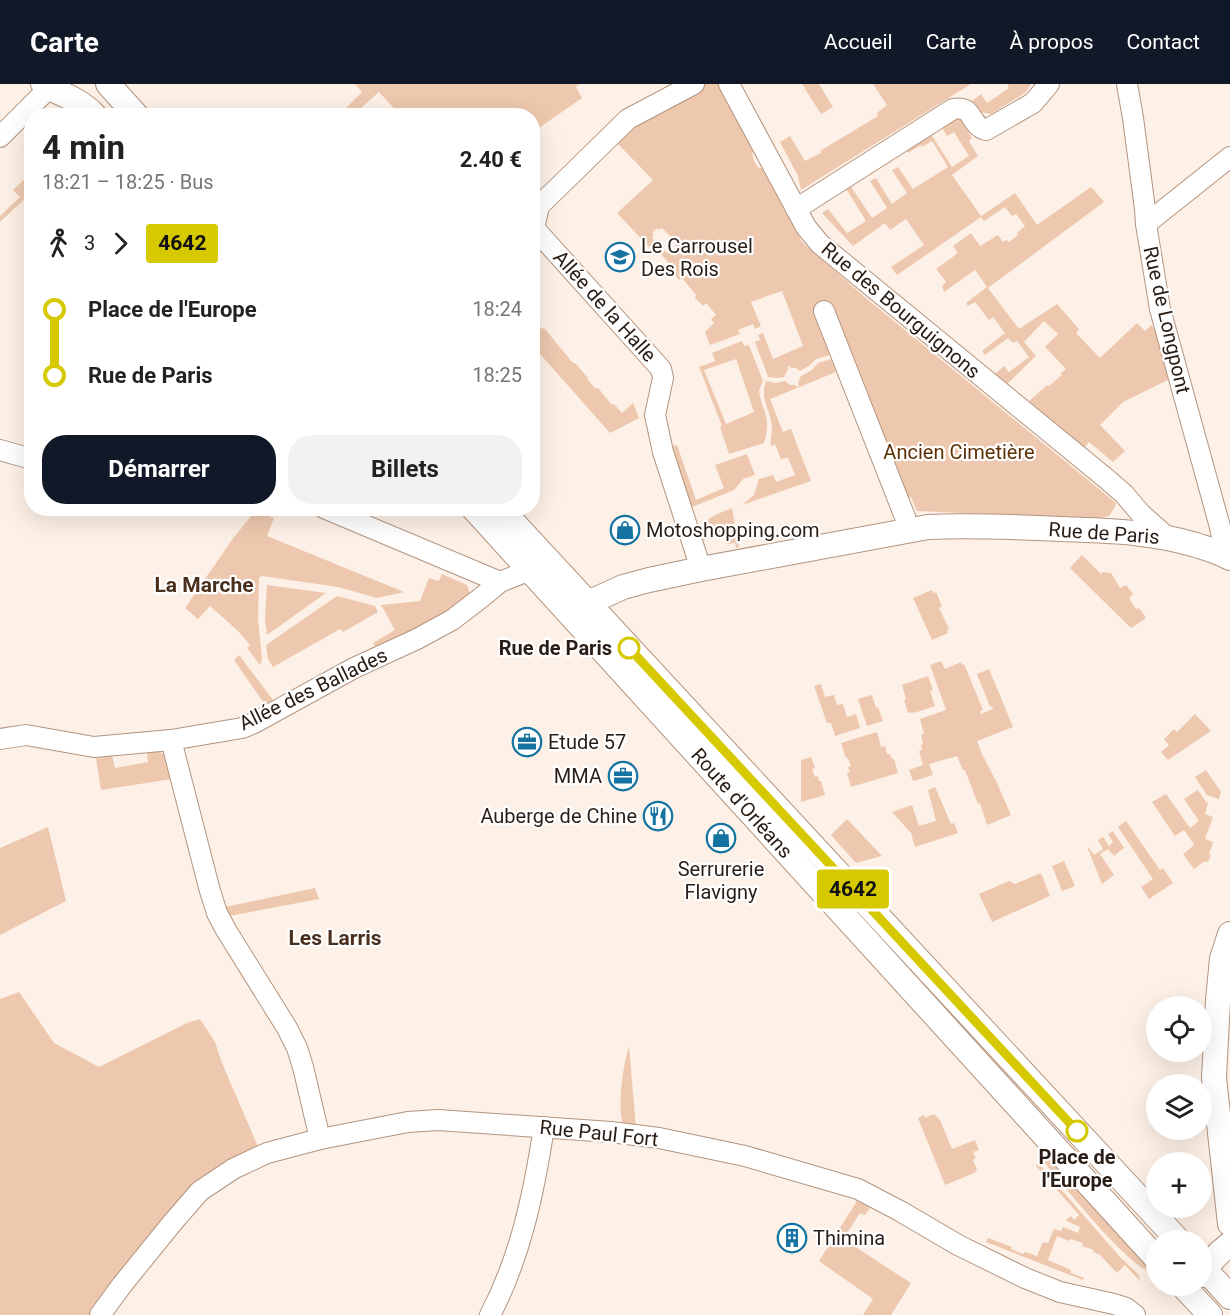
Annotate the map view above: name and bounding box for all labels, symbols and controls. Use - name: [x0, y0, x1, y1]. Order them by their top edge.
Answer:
- text: Carte: [30, 26, 99, 59]
- text: Accueil: [824, 30, 893, 54]
- text: Carte: [926, 30, 976, 54]
- text: À propos: [1009, 30, 1094, 54]
- text: Contact: [1127, 30, 1200, 54]
- text: 4 min: [42, 128, 125, 167]
- text: 2.40 €: [460, 147, 522, 172]
- text: 18:21 – 18:25 · Bus: [42, 170, 214, 194]
- icon: walk: [42, 227, 75, 260]
- icon: forward: [104, 227, 137, 260]
- text: 3: [84, 231, 95, 255]
- text: 4642: [158, 231, 206, 255]
- place label: Le Carrousel Des Rois: [641, 234, 753, 281]
- street label: Rue des Bourguignons: [817, 237, 985, 383]
- school or university icon: Le Carrousel Des Rois: [604, 241, 636, 273]
- street label: Rue de Longpont: [1138, 244, 1196, 396]
- street label: Allée de la Halle: [549, 245, 661, 367]
- text: Place de l'Europe: [88, 297, 257, 322]
- text: 18:24: [472, 297, 522, 321]
- text: Rue de Paris: [88, 363, 213, 388]
- text: 18:25: [472, 363, 522, 387]
- button: Démarrer: [42, 435, 276, 504]
- button: Billets: [288, 435, 522, 504]
- park label: Ancien Cimetière: [883, 440, 1035, 464]
- shop icon: Motoshopping.com: [609, 514, 641, 546]
- street label: Rue de Paris: [1048, 517, 1160, 549]
- place label: Motoshopping.com: [646, 518, 820, 542]
- district label: La Marche: [155, 573, 253, 597]
- place label: Rue de Paris: [499, 636, 612, 660]
- marker: Rue de Paris: [618, 637, 640, 659]
- street label: Allée des Ballades: [235, 643, 391, 735]
- office icon: Etude 57: [511, 726, 543, 758]
- place label: Etude 57: [548, 730, 626, 754]
- street label: Route d'Orléans: [686, 743, 798, 863]
- office icon: MMA: [607, 760, 639, 792]
- place label: MMA: [554, 764, 602, 788]
- restaurant icon: Auberge de Chine: [642, 800, 674, 832]
- place label: Auberge de Chine: [480, 804, 637, 828]
- shop icon: Serrurerie Flavigny: [705, 822, 737, 854]
- place label: Serrurerie Flavigny: [678, 857, 764, 904]
- line badge: 4642: [811, 870, 895, 908]
- text: 4642: [829, 877, 877, 901]
- district label: Les Larris: [288, 926, 382, 950]
- map controls: [1146, 996, 1212, 1296]
- button: locate: [1146, 996, 1212, 1062]
- button: layers: [1146, 1074, 1212, 1140]
- street label: Rue Paul Fort: [538, 1115, 660, 1151]
- marker: Place de l'Europe: [1066, 1120, 1088, 1142]
- place label: Place de l'Europe: [1038, 1145, 1116, 1192]
- button: +: [1146, 1152, 1212, 1218]
- building icon: Thimina: [776, 1222, 808, 1254]
- place label: Thimina: [813, 1226, 885, 1250]
- button: −: [1146, 1230, 1212, 1296]

